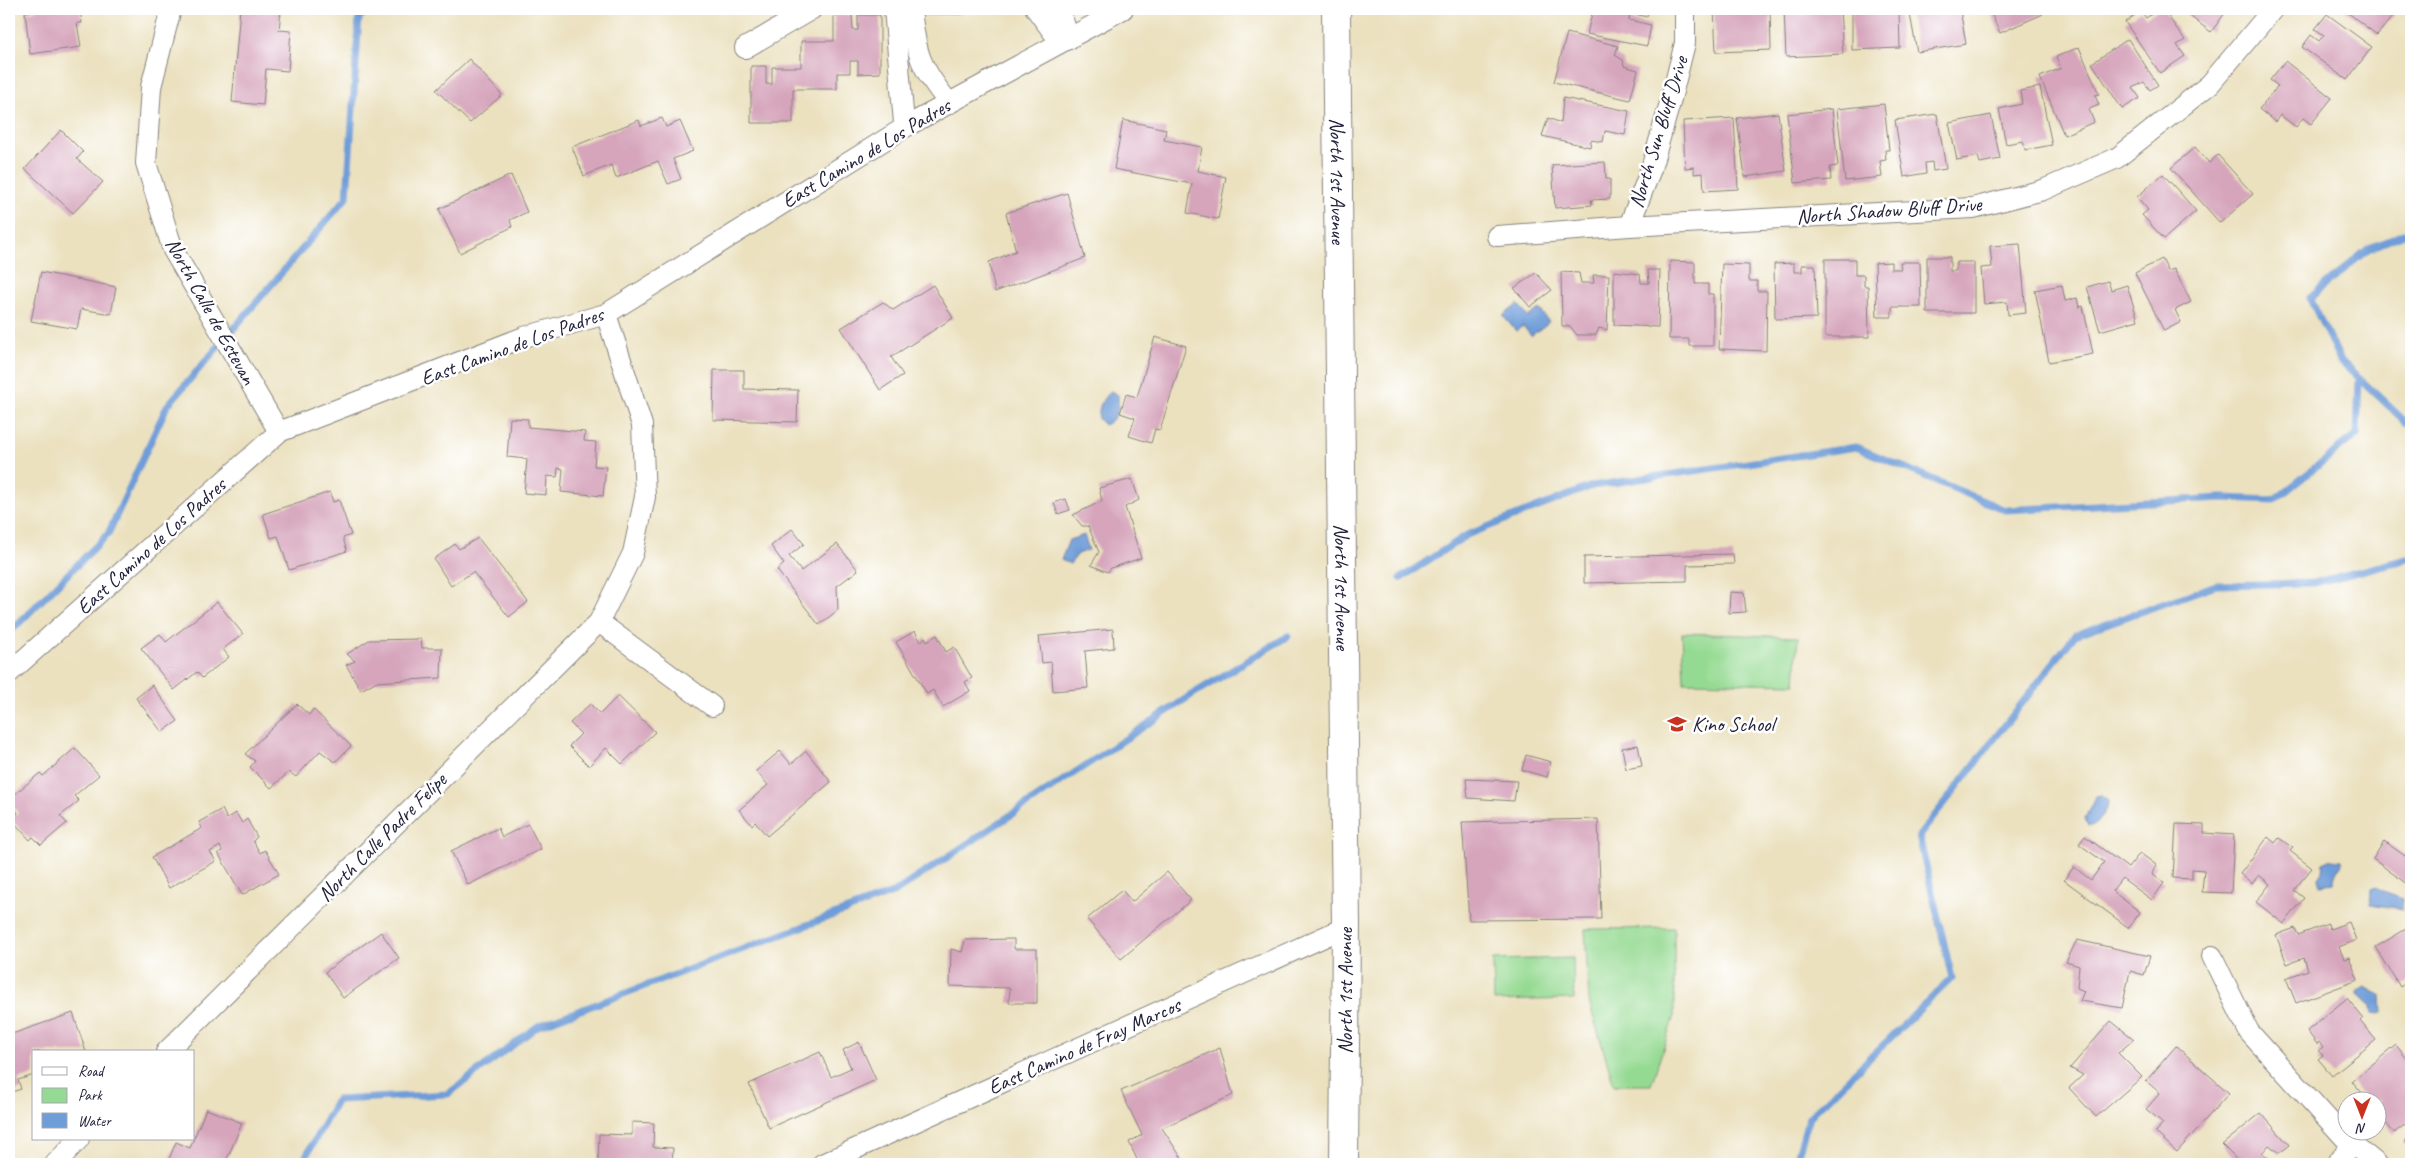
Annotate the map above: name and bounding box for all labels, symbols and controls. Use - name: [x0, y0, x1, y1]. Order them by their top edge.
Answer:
- street label: North Sun Bluff Drive: [1623, 52, 1694, 211]
- street label: East Camino de Los Padres: [777, 91, 957, 214]
- street label: North 1st Avenue: [1324, 118, 1352, 245]
- street label: North Shadow Bluff Drive: [1796, 190, 1983, 229]
- street label: North Calle de Estevan: [160, 233, 262, 389]
- street label: East Camino de Los Padres: [417, 300, 608, 391]
- street label: East Camino de Los Padres: [71, 471, 232, 620]
- street label: North 1st Avenue: [1329, 524, 1356, 651]
- place label: Kino School: [1692, 711, 1777, 737]
- school or university icon: Kino School: [1666, 713, 1688, 735]
- street label: North Calle Padre Felipe: [312, 766, 453, 907]
- street label: North 1st Avenue: [1332, 927, 1358, 1054]
- street label: East Camino de Fray Marcos: [984, 991, 1186, 1100]
- legend: [32, 1050, 195, 1140]
- text: Road: [78, 1062, 105, 1081]
- text: Park: [78, 1086, 103, 1105]
- north arrow: [2338, 1090, 2388, 1140]
- text: Water: [78, 1112, 112, 1131]
- text: N: [2355, 1120, 2366, 1137]

